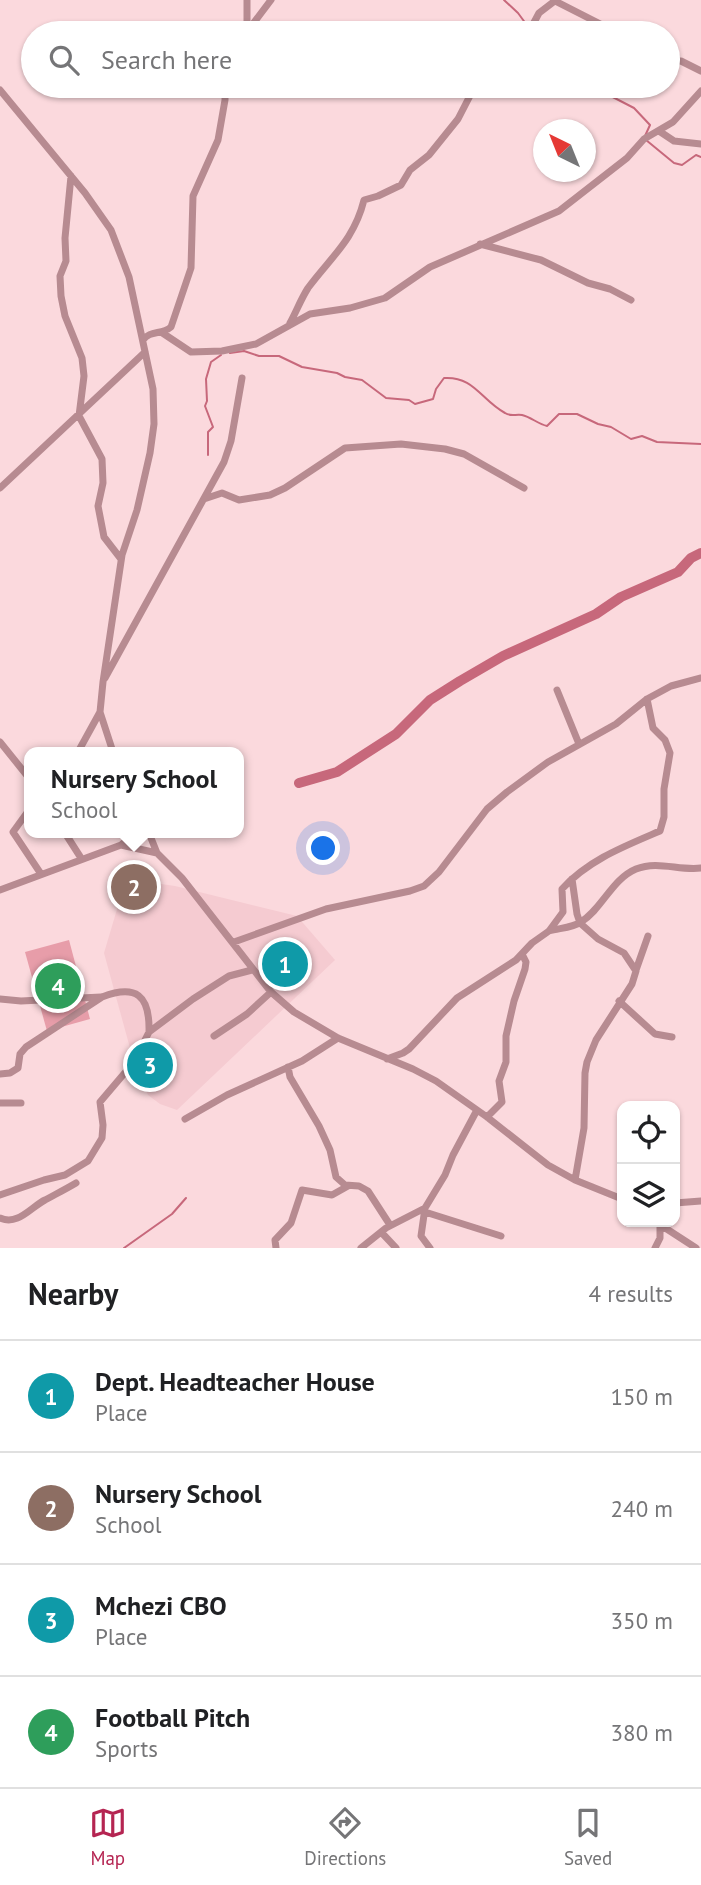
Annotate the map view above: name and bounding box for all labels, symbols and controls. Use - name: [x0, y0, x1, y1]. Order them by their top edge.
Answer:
- search box: [21, 21, 680, 98]
- icon: search: [45, 41, 83, 79]
- text: Search here: [101, 43, 232, 76]
- north arrow: [533, 119, 596, 182]
- popup: [24, 747, 244, 838]
- text: Nursery School: [51, 762, 217, 795]
- text: School: [51, 795, 117, 824]
- your location: [306, 831, 340, 865]
- pin: 2: [111, 861, 157, 913]
- pin: 1: [262, 938, 308, 990]
- pin: 4: [35, 960, 81, 1012]
- pin: 3: [127, 1039, 173, 1091]
- map controls: [617, 1101, 680, 1227]
- button: locate: [617, 1101, 680, 1164]
- button: layers: [617, 1164, 680, 1227]
- text: Nearby: [28, 1274, 118, 1313]
- text: 4 results: [589, 1279, 673, 1308]
- text: Dept. Headteacher House: [95, 1365, 375, 1398]
- text: 1: [44, 1382, 58, 1411]
- text: 150 m: [611, 1382, 673, 1411]
- text: Place: [95, 1398, 148, 1427]
- text: Nursery School: [95, 1477, 261, 1510]
- text: 2: [44, 1494, 58, 1523]
- text: 240 m: [611, 1494, 673, 1523]
- text: School: [95, 1510, 162, 1539]
- text: Mchezi CBO: [95, 1589, 227, 1622]
- text: 3: [44, 1606, 58, 1635]
- text: 350 m: [611, 1606, 673, 1635]
- text: Place: [95, 1622, 148, 1651]
- text: Football Pitch: [95, 1701, 250, 1734]
- text: 4: [44, 1718, 58, 1747]
- text: 380 m: [611, 1718, 673, 1747]
- text: Sports: [95, 1734, 158, 1763]
- tab: Map: [89, 1804, 127, 1870]
- tab: Directions: [304, 1804, 386, 1870]
- tab: Saved: [564, 1804, 612, 1870]

